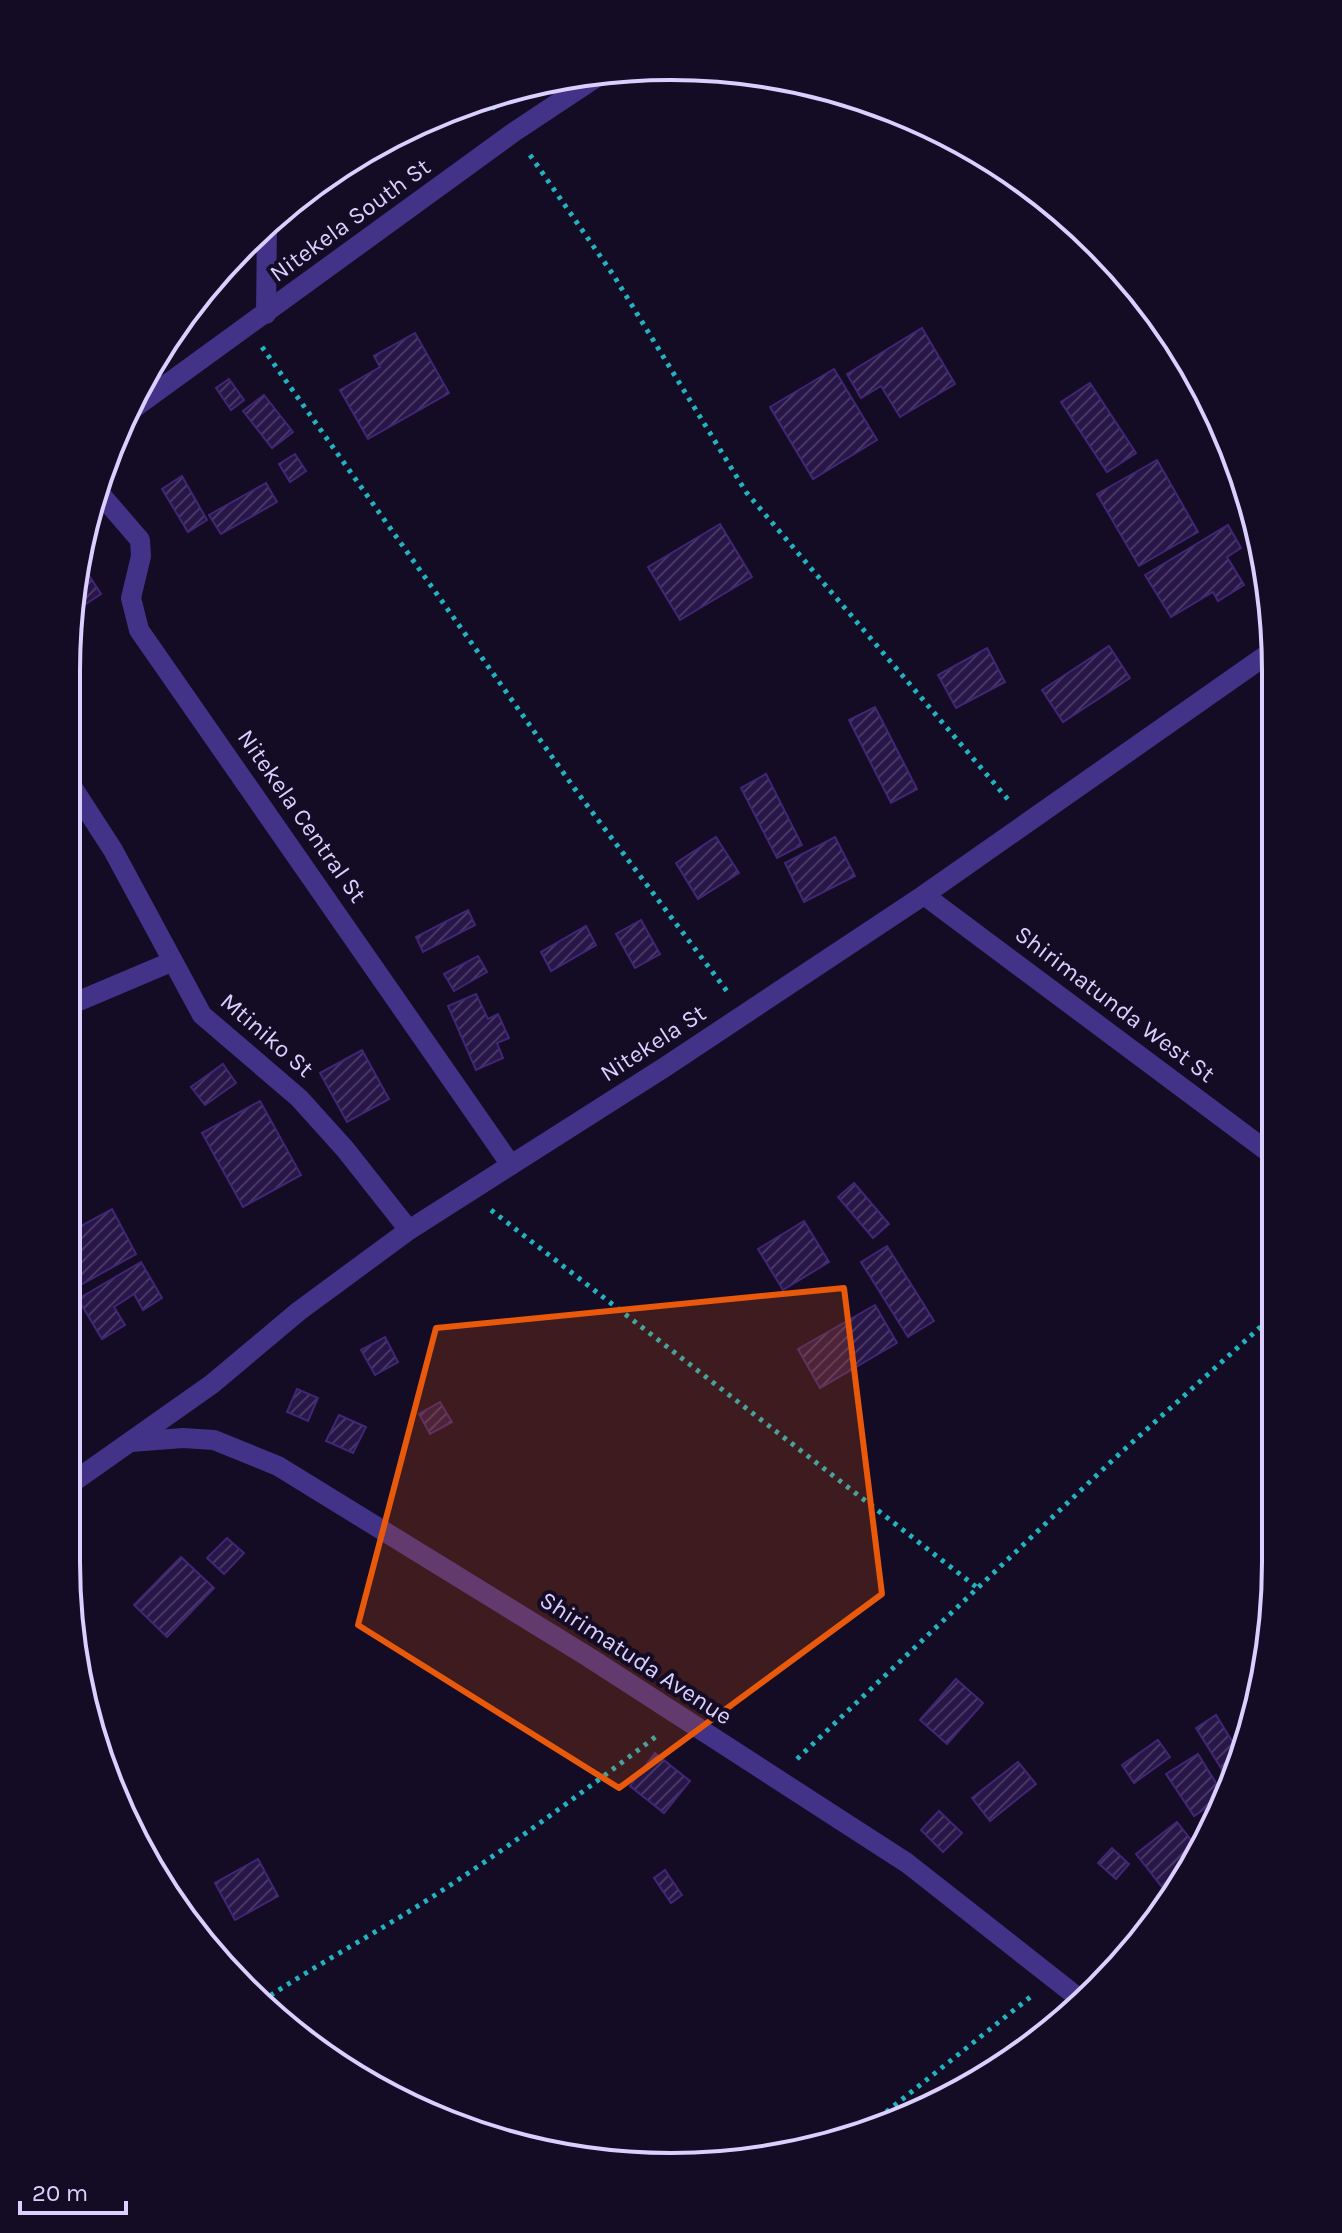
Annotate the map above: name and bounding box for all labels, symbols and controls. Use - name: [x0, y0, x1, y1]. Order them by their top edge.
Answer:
- street label: Nitekela South St: [264, 152, 436, 288]
- street label: Nitekela Central St: [232, 724, 372, 908]
- street label: Shirimatunda West St: [1010, 920, 1220, 1088]
- street label: Mtiniko St: [215, 987, 319, 1083]
- street label: Nitekela St: [595, 999, 711, 1087]
- street label: Shirimatuda Avenue: [535, 1585, 737, 1731]
- scale bar: [20, 2165, 126, 2215]
- text: 20 m: [32, 2179, 88, 2207]

